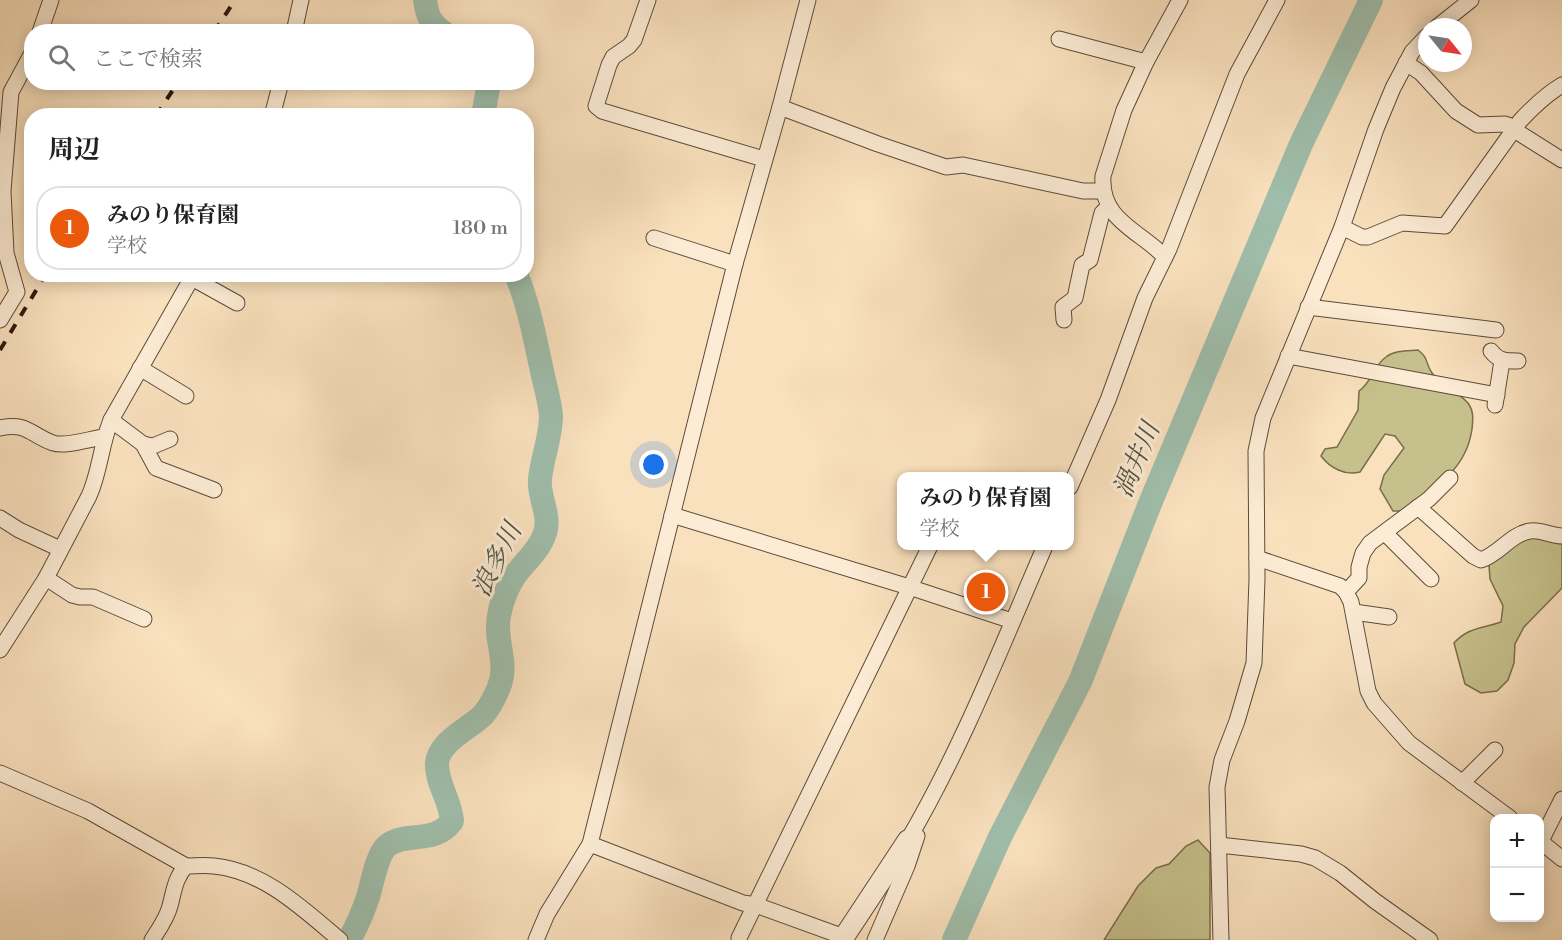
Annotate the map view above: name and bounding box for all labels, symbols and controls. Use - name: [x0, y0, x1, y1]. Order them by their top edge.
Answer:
- north arrow: [1418, 18, 1472, 72]
- search box: [24, 24, 534, 90]
- icon: search: [45, 41, 78, 74]
- text: ここで検索: [93, 46, 203, 73]
- text: 周辺: [48, 134, 100, 166]
- text: みのり保育園: [107, 202, 239, 229]
- text: 1: [65, 216, 74, 241]
- text: 180 m: [453, 216, 508, 241]
- text: 学校: [107, 234, 147, 259]
- water label: 渦井川: [1107, 415, 1168, 502]
- your location: [639, 450, 668, 479]
- popup: [897, 472, 1074, 550]
- text: みのり保育園: [919, 485, 1052, 512]
- water label: 浪多川: [465, 515, 530, 602]
- text: 学校: [919, 517, 959, 542]
- pin: 1: [966, 570, 1006, 614]
- map controls: [1490, 814, 1544, 922]
- button: +: [1490, 814, 1544, 868]
- button: −: [1490, 868, 1544, 922]

